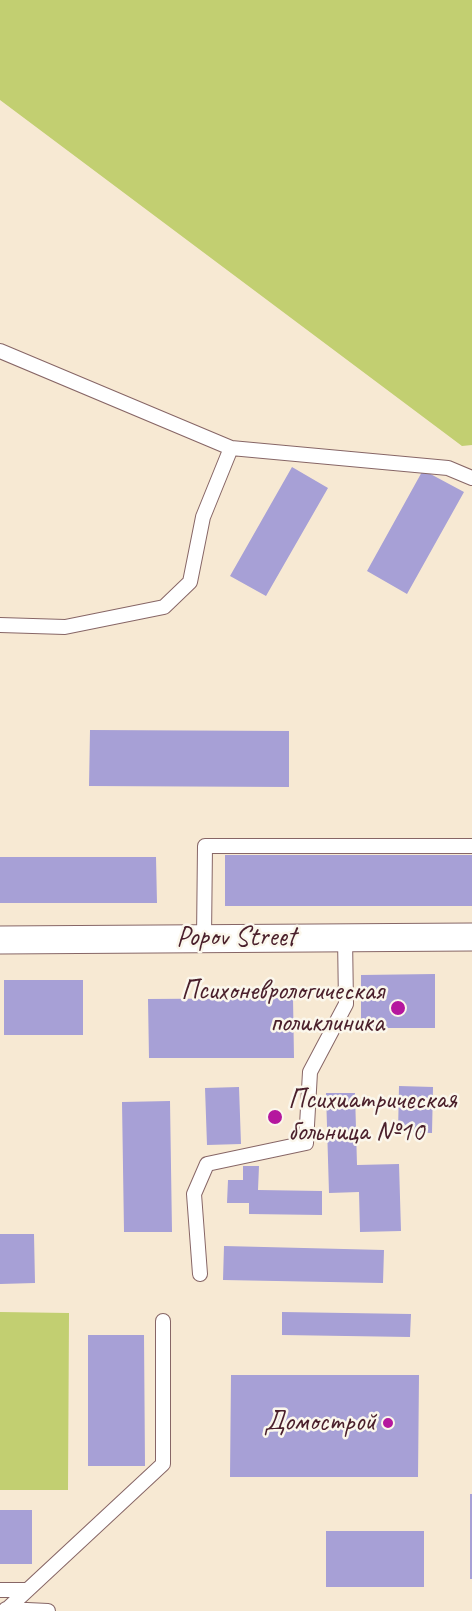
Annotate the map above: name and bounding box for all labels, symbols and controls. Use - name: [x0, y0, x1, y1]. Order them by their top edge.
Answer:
- street label: Popov Street: [176, 921, 296, 955]
- place label: Психоневрологическая поликлиника: [181, 975, 384, 1041]
- marker: Психоневрологическая поликлиника: [389, 999, 407, 1017]
- place label: Психиатрическая больница №10: [288, 1084, 457, 1150]
- marker: Психиатрическая больница №10: [266, 1108, 284, 1126]
- place label: Домострой: [264, 1406, 376, 1440]
- marker: Домострой: [381, 1416, 395, 1430]

